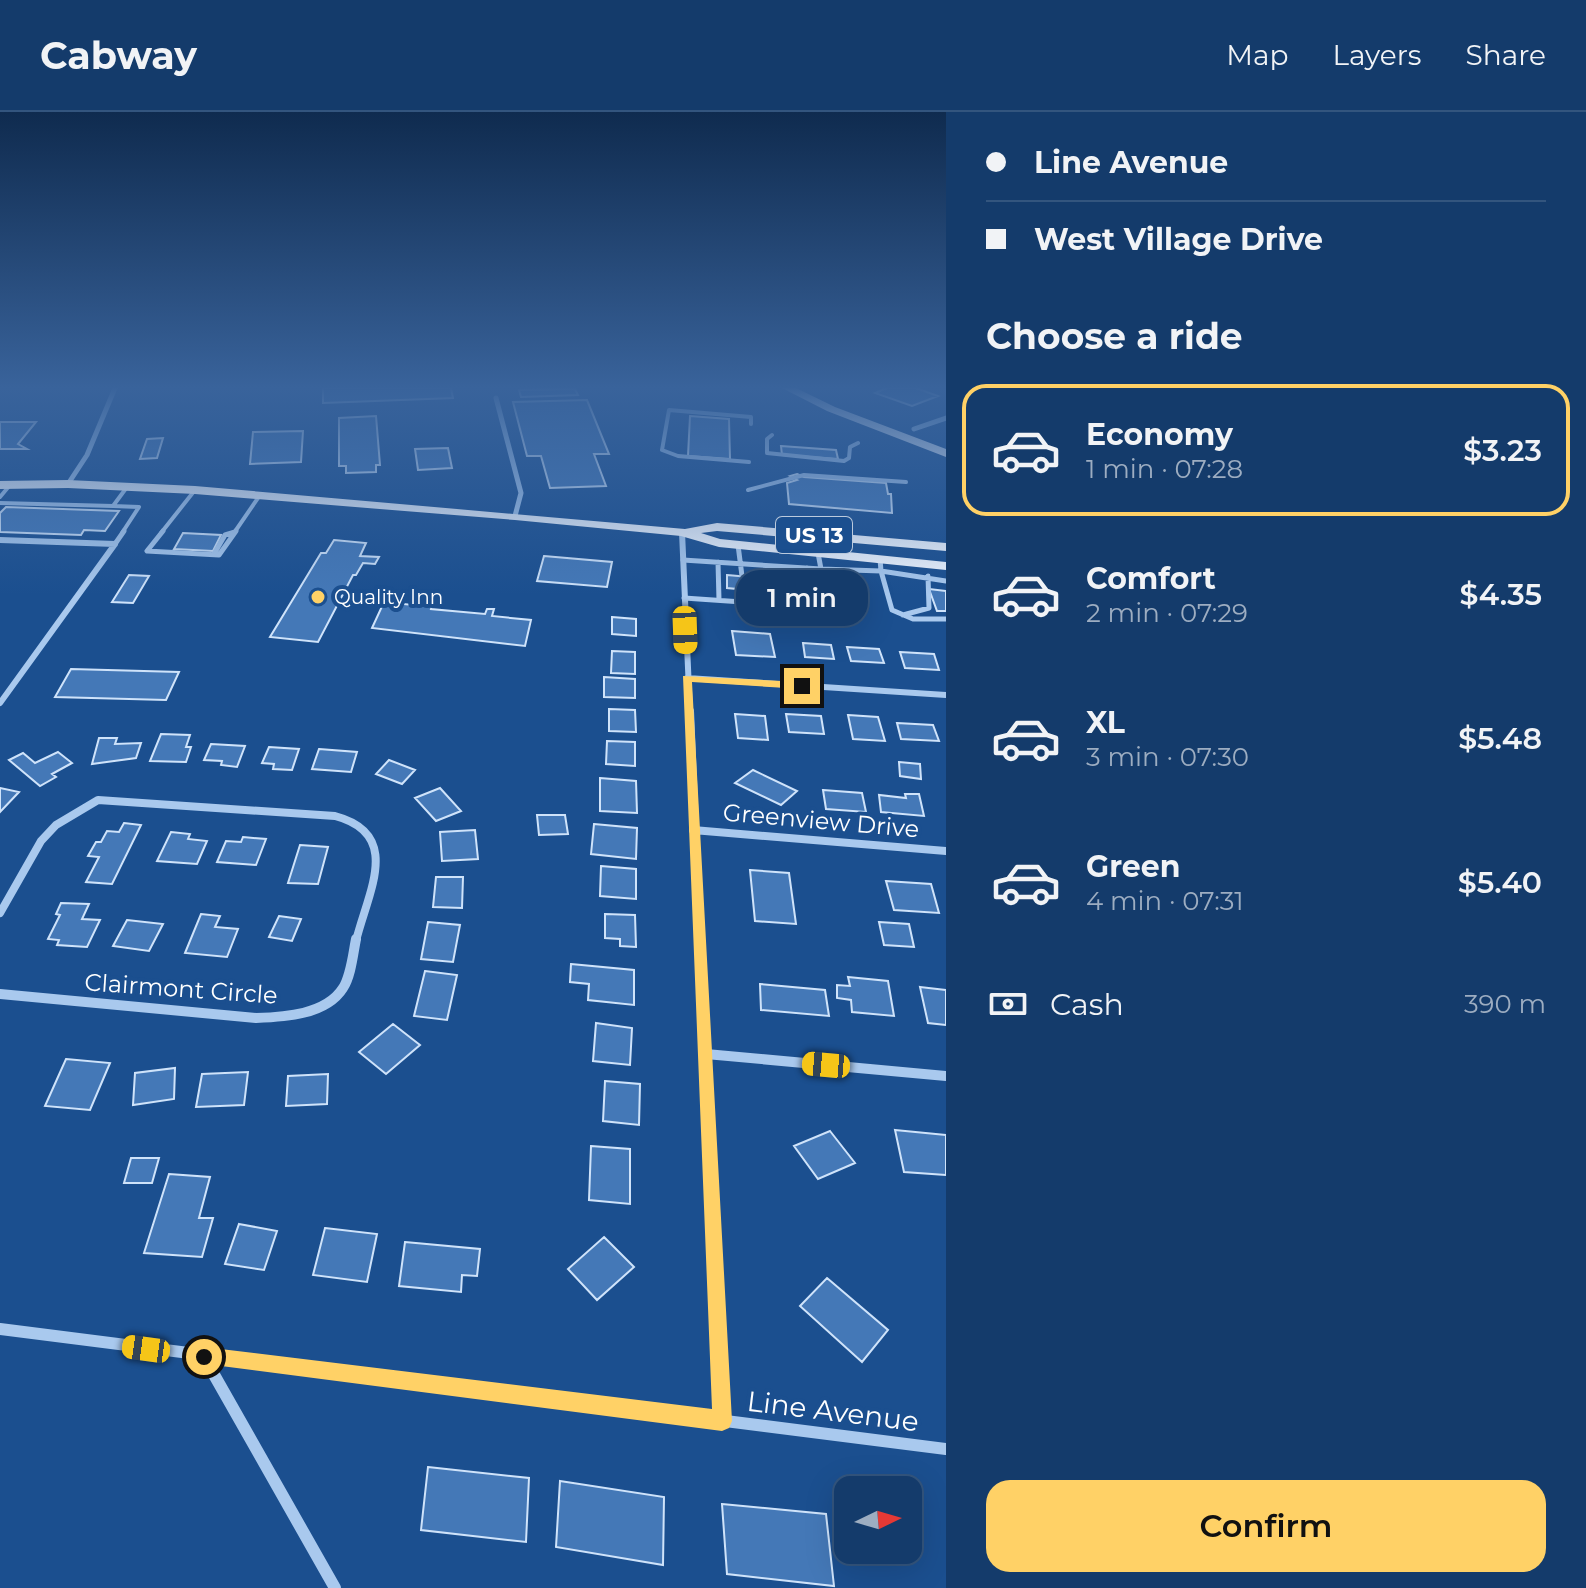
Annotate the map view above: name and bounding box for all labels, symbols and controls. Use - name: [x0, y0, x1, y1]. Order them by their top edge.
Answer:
- text: Cabway: [40, 32, 197, 79]
- text: Map: [1226, 38, 1289, 72]
- text: Layers: [1333, 38, 1422, 72]
- text: Share: [1466, 38, 1546, 72]
- text: Line Avenue: [1034, 144, 1228, 181]
- text: West Village Drive: [1034, 221, 1323, 258]
- text: Choose a ride: [986, 314, 1243, 358]
- icon: car: [990, 414, 1062, 486]
- text: Economy: [1086, 416, 1233, 453]
- text: $3.23: [1463, 432, 1542, 469]
- text: 1 min · 07:28: [1086, 453, 1243, 485]
- road number: US 13: [776, 517, 852, 553]
- icon: car: [990, 558, 1062, 630]
- text: Comfort: [1086, 560, 1216, 597]
- callout: 1 min: [736, 570, 868, 626]
- text: $4.35: [1460, 576, 1542, 613]
- text: 1 min: [767, 582, 837, 614]
- place label: Quality Inn: [334, 585, 443, 609]
- marker: Quality Inn: [309, 588, 327, 606]
- text: 2 min · 07:29: [1086, 597, 1248, 629]
- car: [672, 606, 698, 654]
- route end: [784, 668, 820, 704]
- icon: car: [990, 702, 1062, 774]
- text: XL: [1086, 704, 1125, 741]
- text: $5.48: [1458, 720, 1542, 757]
- text: 3 min · 07:30: [1086, 741, 1249, 773]
- street label: Greenview Drive: [722, 797, 920, 844]
- icon: car: [990, 846, 1062, 918]
- text: Green: [1086, 848, 1180, 885]
- text: $5.40: [1458, 864, 1542, 901]
- text: 4 min · 07:31: [1086, 885, 1244, 917]
- street label: Clairmont Circle: [84, 967, 278, 1010]
- icon: cash: [986, 982, 1030, 1026]
- text: Cash: [1050, 986, 1124, 1023]
- text: 390 m: [1464, 988, 1546, 1020]
- car: [801, 1051, 851, 1079]
- car: [121, 1334, 171, 1364]
- route start: [186, 1339, 222, 1375]
- street label: Line Avenue: [745, 1384, 921, 1438]
- north arrow: [834, 1476, 922, 1564]
- map controls: [834, 1476, 922, 1564]
- button: Confirm: [986, 1480, 1546, 1572]

